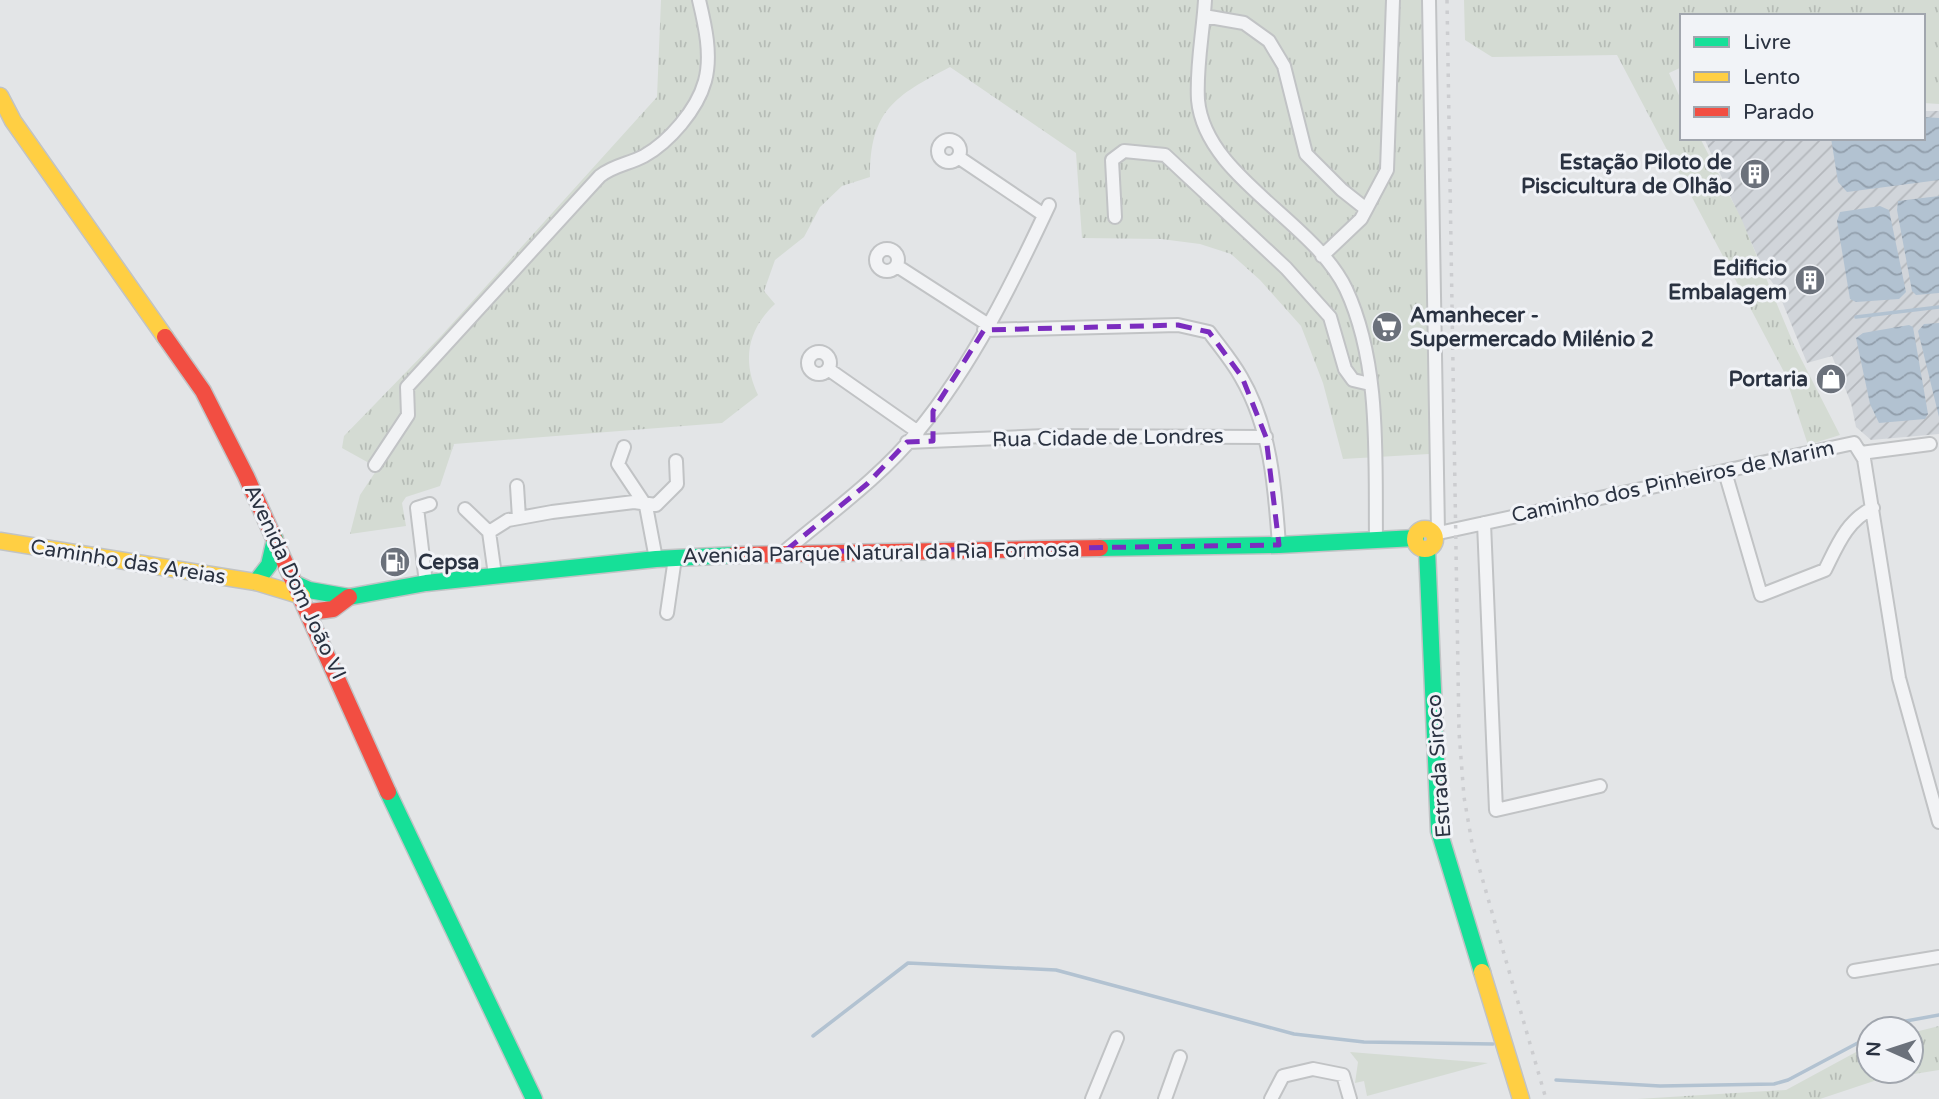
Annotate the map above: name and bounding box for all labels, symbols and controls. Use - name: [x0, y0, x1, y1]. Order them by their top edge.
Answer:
- legend: [1680, 14, 1925, 140]
- text: Livre: [1743, 30, 1791, 55]
- text: Lento: [1743, 65, 1800, 90]
- text: Parado: [1743, 100, 1814, 125]
- place label: Estação Piloto de Piscicultura de Olhão: [1521, 150, 1732, 199]
- building icon: Estação Piloto de Piscicultura de Olhão: [1738, 157, 1772, 191]
- place label: Edificio Embalagem: [1668, 256, 1787, 305]
- building icon: Edificio Embalagem: [1793, 263, 1827, 297]
- place label: Amanhecer - Supermercado Milénio 2: [1410, 303, 1654, 352]
- supermarket icon: Amanhecer - Supermercado Milénio 2: [1370, 310, 1404, 344]
- shop icon: Portaria: [1814, 362, 1848, 396]
- place label: Portaria: [1728, 367, 1808, 392]
- street label: Rua Cidade de Londres: [992, 423, 1224, 453]
- street label: Caminho dos Pinheiros de Marim: [1509, 436, 1837, 528]
- street label: Avenida Dom João VI: [239, 480, 351, 684]
- street label: Caminho das Areias: [28, 534, 228, 590]
- street label: Avenida Parque Natural da Ria Formosa: [682, 537, 1080, 569]
- fuel station icon: Cepsa: [378, 545, 412, 579]
- place label: Cepsa: [418, 550, 479, 575]
- street label: Estrada Siroco: [1422, 693, 1456, 839]
- north arrow: [1855, 1015, 1925, 1085]
- text: N: [1863, 1041, 1885, 1057]

